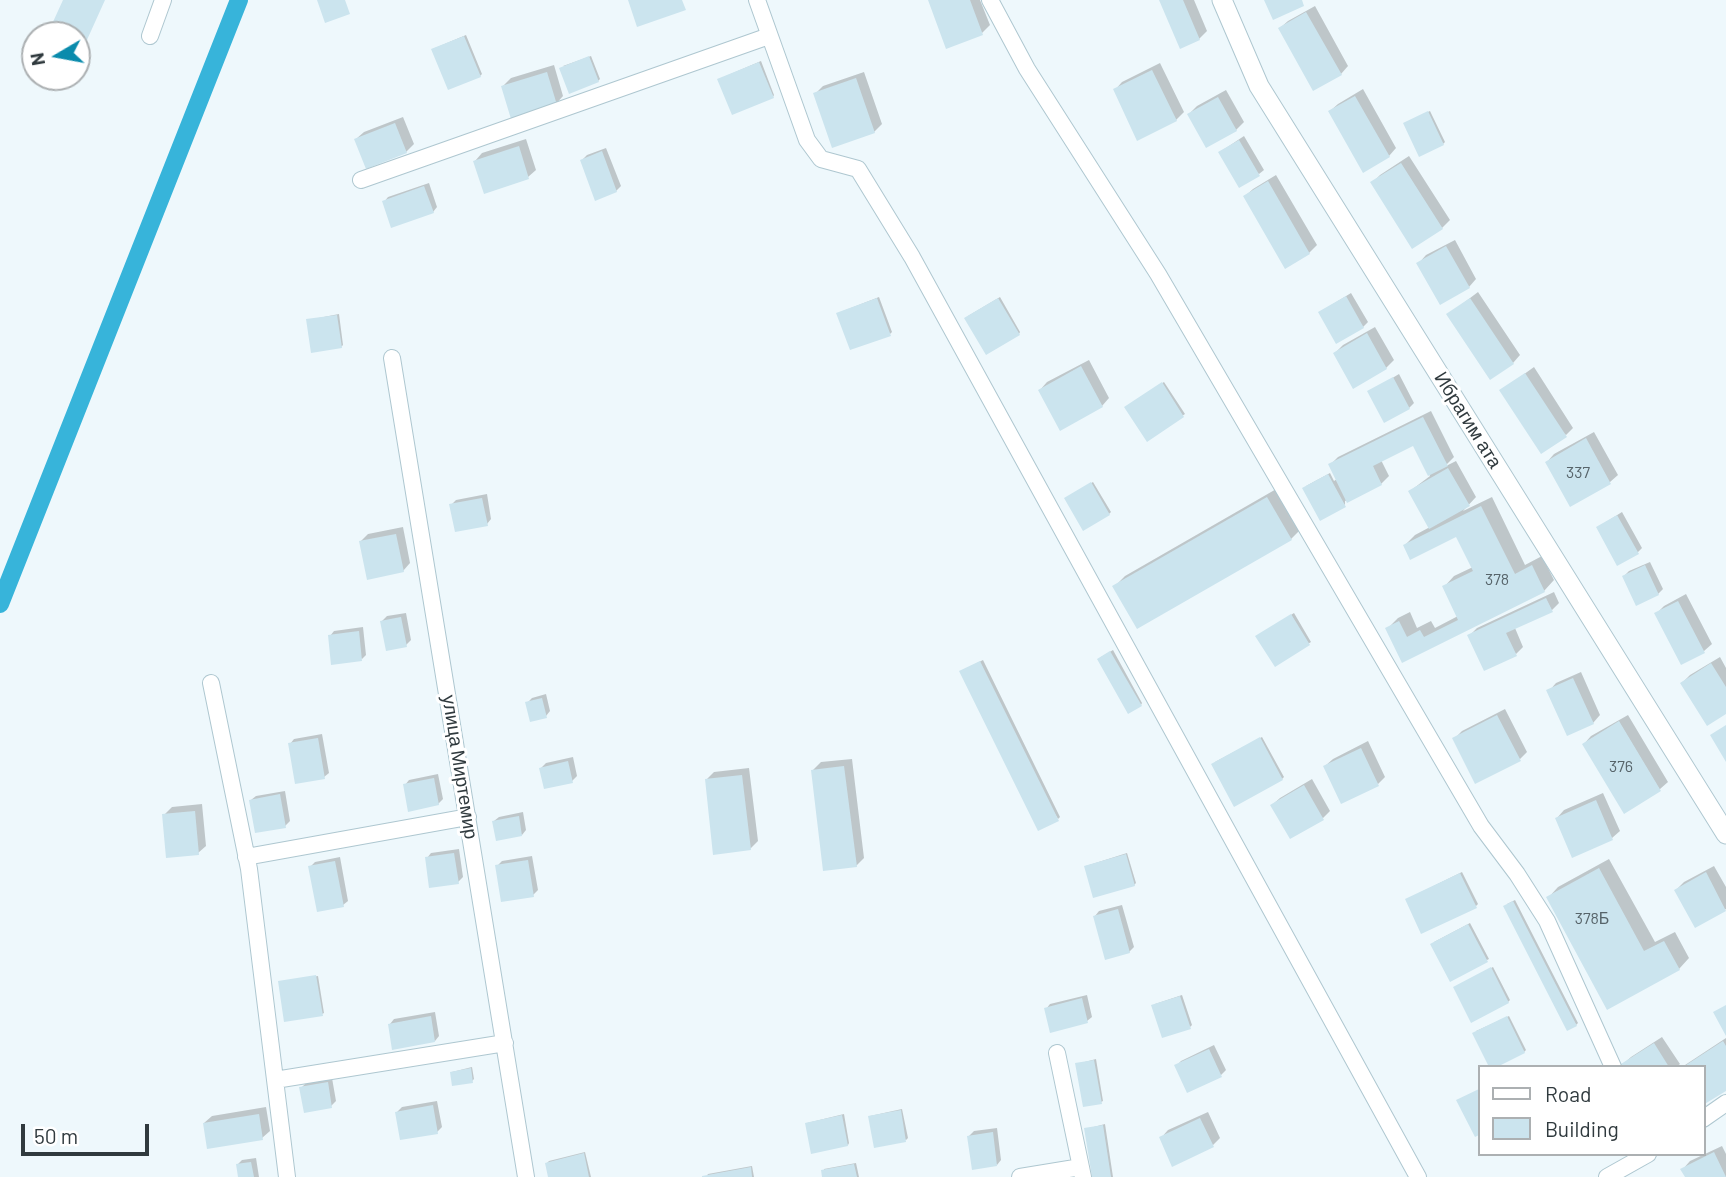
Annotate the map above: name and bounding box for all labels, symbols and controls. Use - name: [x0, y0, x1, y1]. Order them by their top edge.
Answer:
- north arrow: [21, 21, 91, 91]
- text: N: [24, 51, 49, 68]
- street label: Ибрагим ата: [1429, 368, 1507, 472]
- house number: 337: [1566, 463, 1590, 483]
- house number: 378: [1485, 570, 1509, 590]
- street label: улица Миртемир: [437, 693, 483, 841]
- house number: 376: [1609, 757, 1633, 777]
- house number: 378Б: [1575, 909, 1609, 929]
- legend: [1478, 1065, 1705, 1156]
- text: Road: [1545, 1081, 1591, 1106]
- scale bar: [24, 1110, 152, 1154]
- text: Building: [1545, 1116, 1619, 1141]
- text: 50 m: [34, 1123, 78, 1148]

